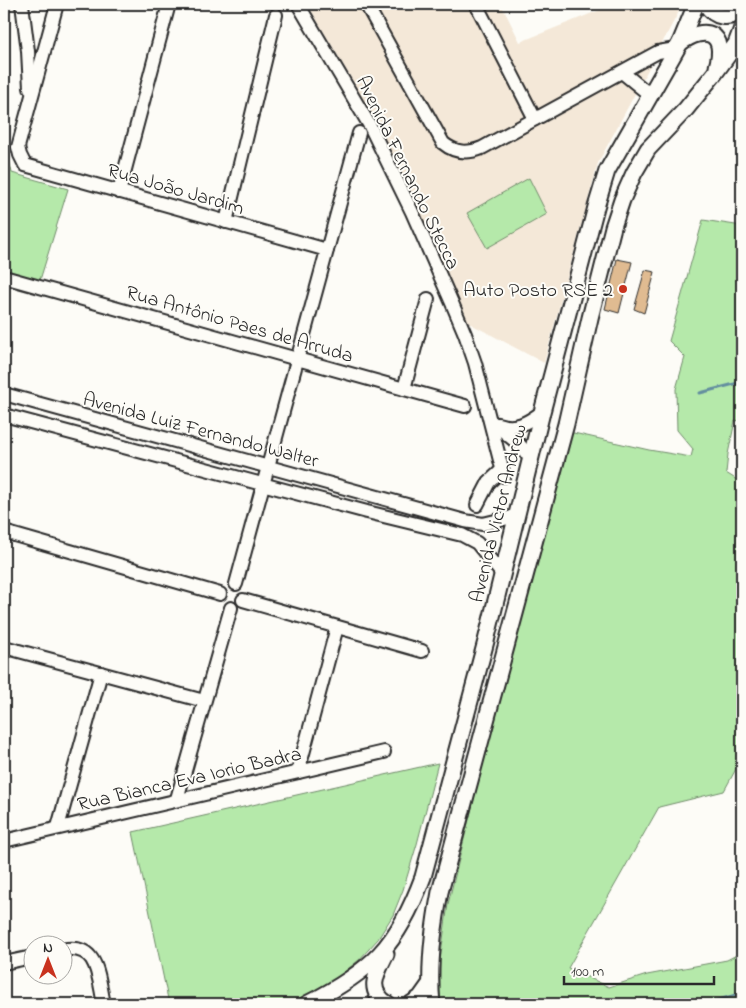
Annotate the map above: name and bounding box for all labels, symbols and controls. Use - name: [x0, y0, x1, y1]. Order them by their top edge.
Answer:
- street label: Avenida Fernando Stecca: [347, 71, 466, 275]
- street label: Rua João Jardim: [104, 157, 247, 224]
- place label: Auto Posto RSE 2: [463, 277, 613, 306]
- street label: Rua Antônio Paes de Arruda: [122, 279, 356, 372]
- marker: Auto Posto RSE 2: [617, 283, 629, 295]
- street label: Avenida Luiz Fernando Walter: [79, 386, 322, 477]
- street label: Avenida Victor Andrew: [463, 421, 536, 606]
- street label: Rua Bianca Eva Iorio Badra: [75, 741, 304, 820]
- north arrow: [22, 936, 72, 986]
- text: N: [43, 938, 53, 959]
- scale bar: [564, 953, 714, 985]
- text: 100 m: [571, 961, 604, 983]

